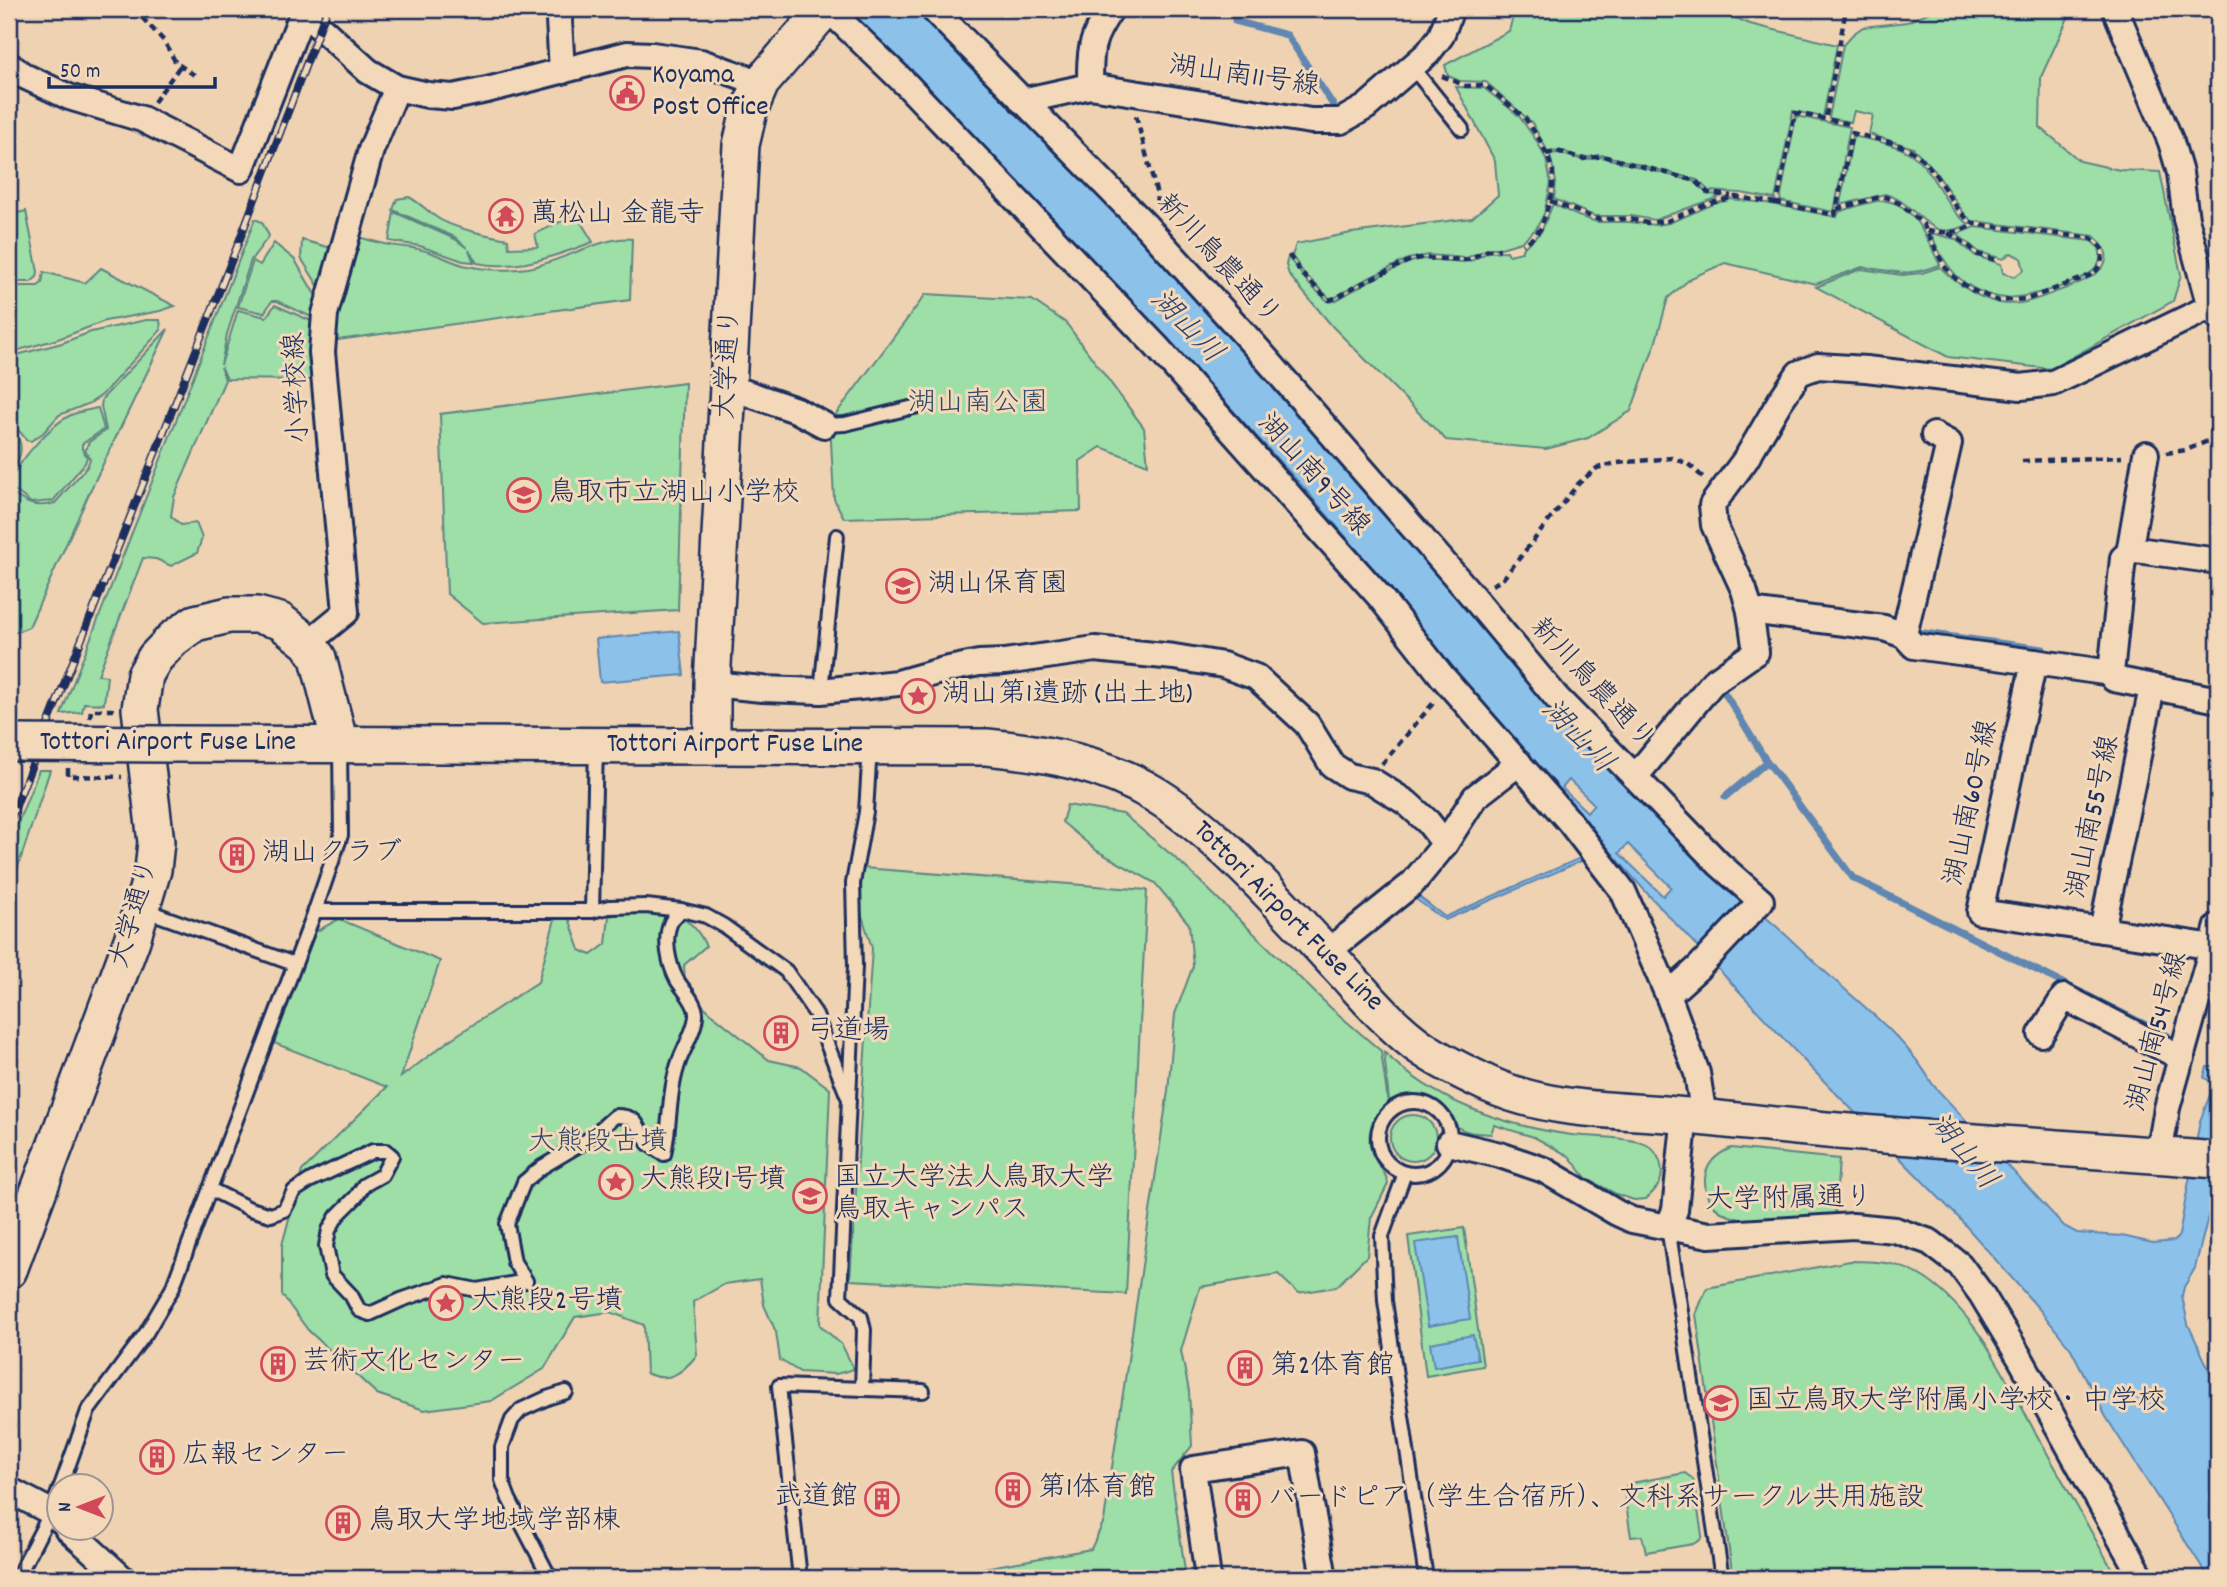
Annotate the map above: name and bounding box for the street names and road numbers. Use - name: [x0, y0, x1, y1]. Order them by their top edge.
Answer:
- street label: 湖山南11号線: [1166, 48, 1322, 108]
- street label: 新川鳥農通り: [1145, 186, 1289, 336]
- street label: 大学通り: [707, 307, 753, 421]
- street label: 小学校線: [276, 331, 322, 445]
- street label: 湖山南9号線: [1246, 406, 1378, 546]
- street label: 新川鳥農通り: [1519, 610, 1663, 760]
- street label: 湖山南60号線: [1936, 716, 2010, 890]
- street label: Tottori Airport Fuse Line: [40, 724, 296, 764]
- street label: Tottori Airport Fuse Line: [607, 726, 863, 766]
- street label: 湖山南55号線: [2058, 732, 2132, 902]
- street label: Tottori Airport Fuse Line: [1182, 812, 1392, 1022]
- street label: 大学通り: [101, 855, 171, 973]
- street label: 湖山南54号線: [2118, 947, 2200, 1117]
- street label: 大学附属通り: [1705, 1180, 1873, 1222]

